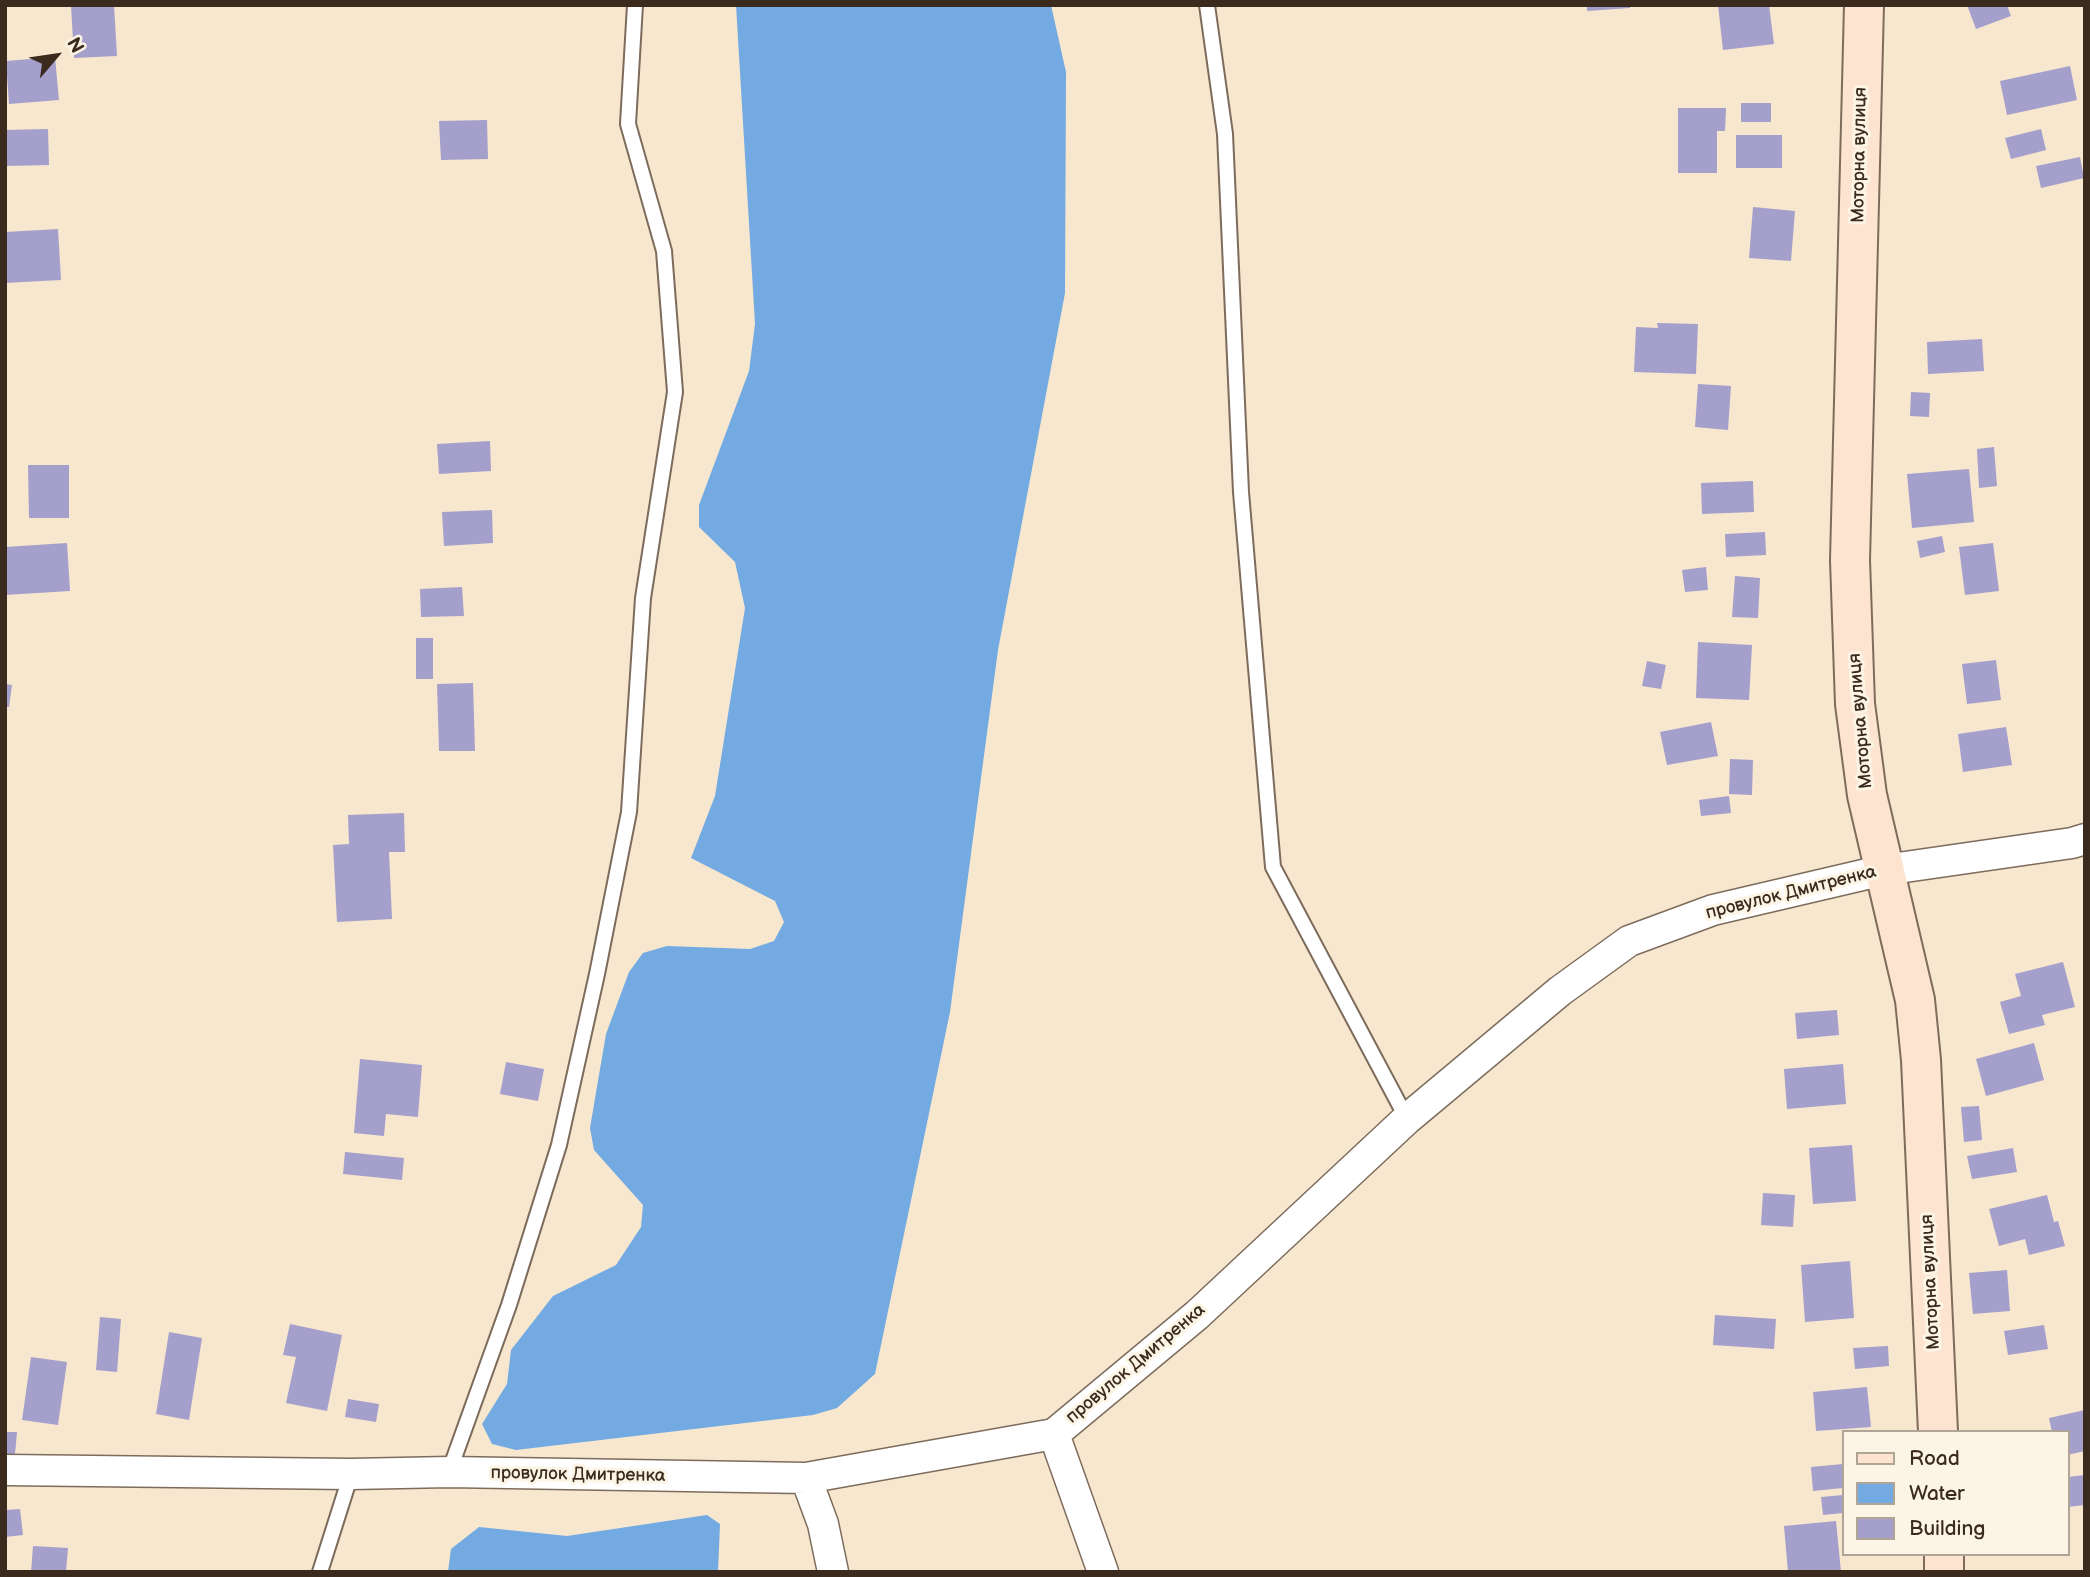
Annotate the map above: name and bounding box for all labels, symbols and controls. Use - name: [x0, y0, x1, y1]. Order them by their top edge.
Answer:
- north arrow: [21, 21, 91, 91]
- text: N: [61, 34, 88, 57]
- street label: Моторна вулиця: [1848, 87, 1872, 223]
- street label: Моторна вулиця: [1844, 652, 1878, 790]
- street label: провулок Дмитренка: [1703, 861, 1879, 925]
- street label: Моторна вулиця: [1917, 1214, 1945, 1350]
- street label: провулок Дмитренка: [1062, 1299, 1210, 1429]
- legend: [1842, 1430, 2069, 1556]
- text: Road: [1909, 1446, 1960, 1471]
- street label: провулок Дмитренка: [490, 1463, 666, 1487]
- text: Water: [1909, 1481, 1965, 1506]
- text: Building: [1909, 1516, 1985, 1541]

